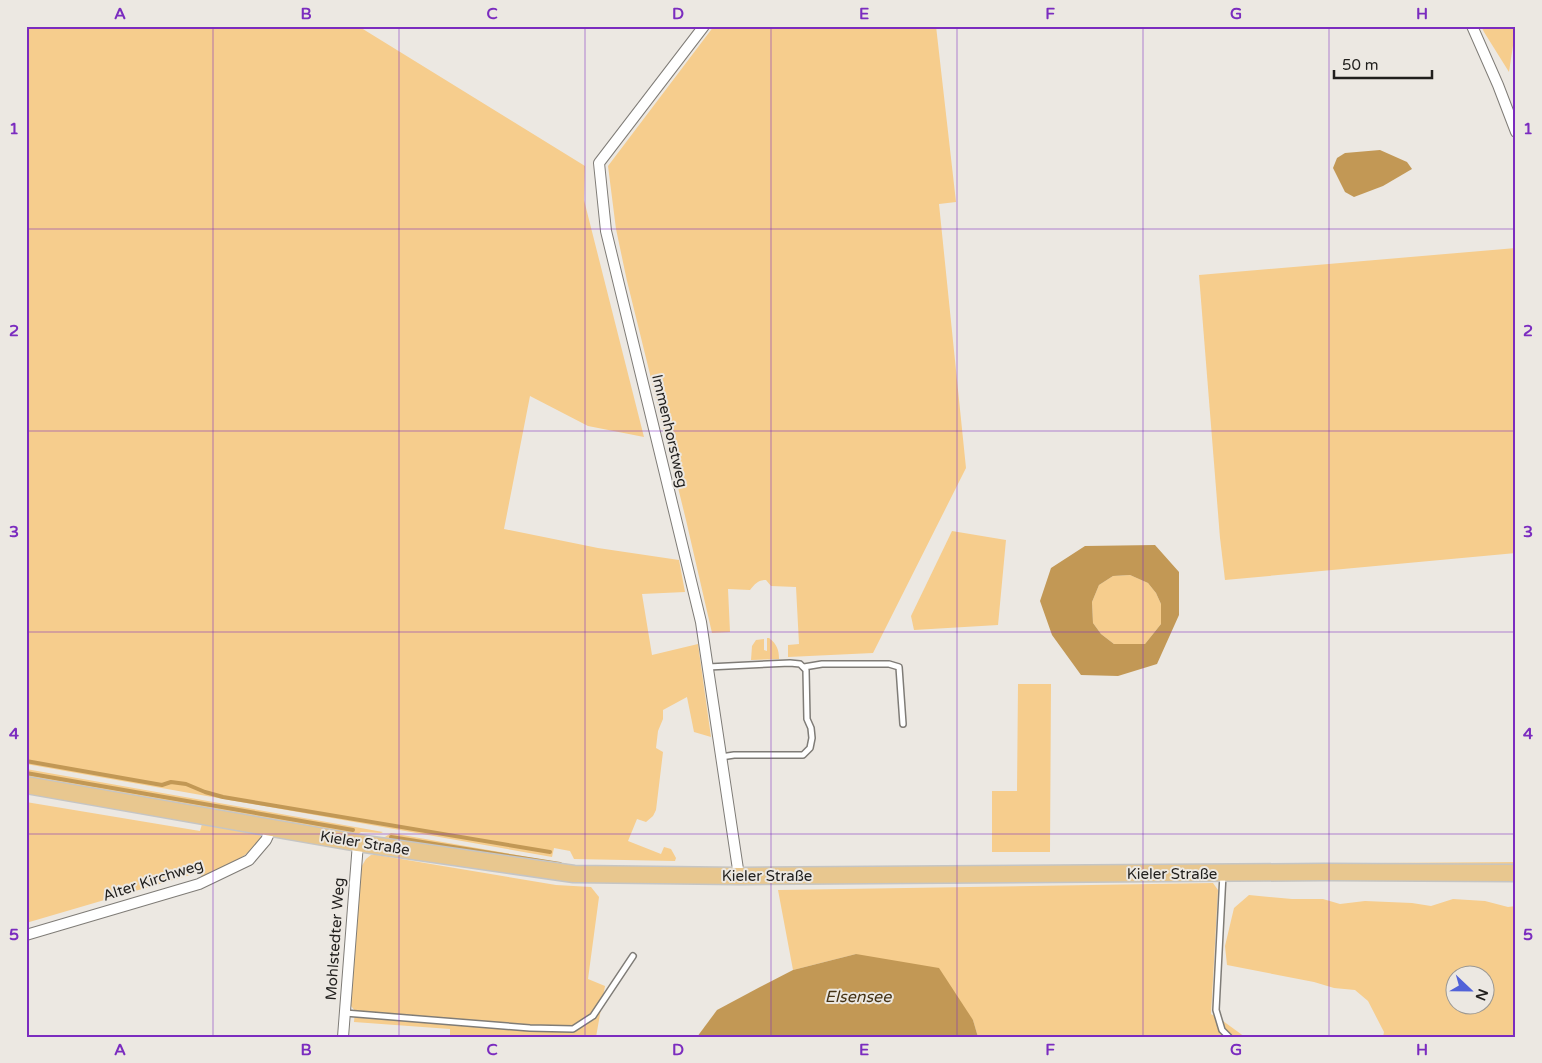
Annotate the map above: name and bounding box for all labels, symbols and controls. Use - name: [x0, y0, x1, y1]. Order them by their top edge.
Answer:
- text: A: [114, 4, 126, 24]
- text: B: [300, 4, 312, 24]
- text: C: [486, 4, 498, 24]
- text: D: [672, 4, 684, 24]
- text: E: [859, 4, 869, 24]
- text: F: [1045, 4, 1055, 24]
- text: G: [1230, 4, 1242, 24]
- text: H: [1416, 4, 1428, 24]
- scale bar: [1334, 48, 1432, 80]
- text: 50 m: [1342, 56, 1379, 74]
- text: 1: [9, 119, 19, 139]
- text: 1: [1523, 119, 1533, 139]
- text: 2: [9, 321, 19, 341]
- text: 2: [1523, 321, 1533, 341]
- street label: Immenhorstweg: [648, 373, 692, 489]
- text: 3: [9, 522, 19, 542]
- text: 3: [1523, 522, 1533, 542]
- text: 4: [9, 724, 19, 744]
- text: 4: [1523, 724, 1533, 744]
- street label: Kieler Straße: [319, 827, 411, 859]
- street label: Alter Kirchweg: [100, 855, 206, 905]
- street label: Kieler Straße: [1127, 865, 1217, 883]
- street label: Kieler Straße: [722, 867, 812, 885]
- street label: Mohlstedter Weg: [322, 877, 348, 1001]
- text: 5: [9, 925, 19, 945]
- text: 5: [1523, 925, 1533, 945]
- north arrow: [1444, 966, 1494, 1016]
- text: N: [1472, 986, 1492, 1003]
- water label: Elsensee: [825, 987, 892, 1007]
- text: A: [114, 1040, 126, 1060]
- text: B: [300, 1040, 312, 1060]
- text: C: [486, 1040, 498, 1060]
- text: D: [672, 1040, 684, 1060]
- text: E: [859, 1040, 869, 1060]
- text: F: [1045, 1040, 1055, 1060]
- text: G: [1230, 1040, 1242, 1060]
- text: H: [1416, 1040, 1428, 1060]

